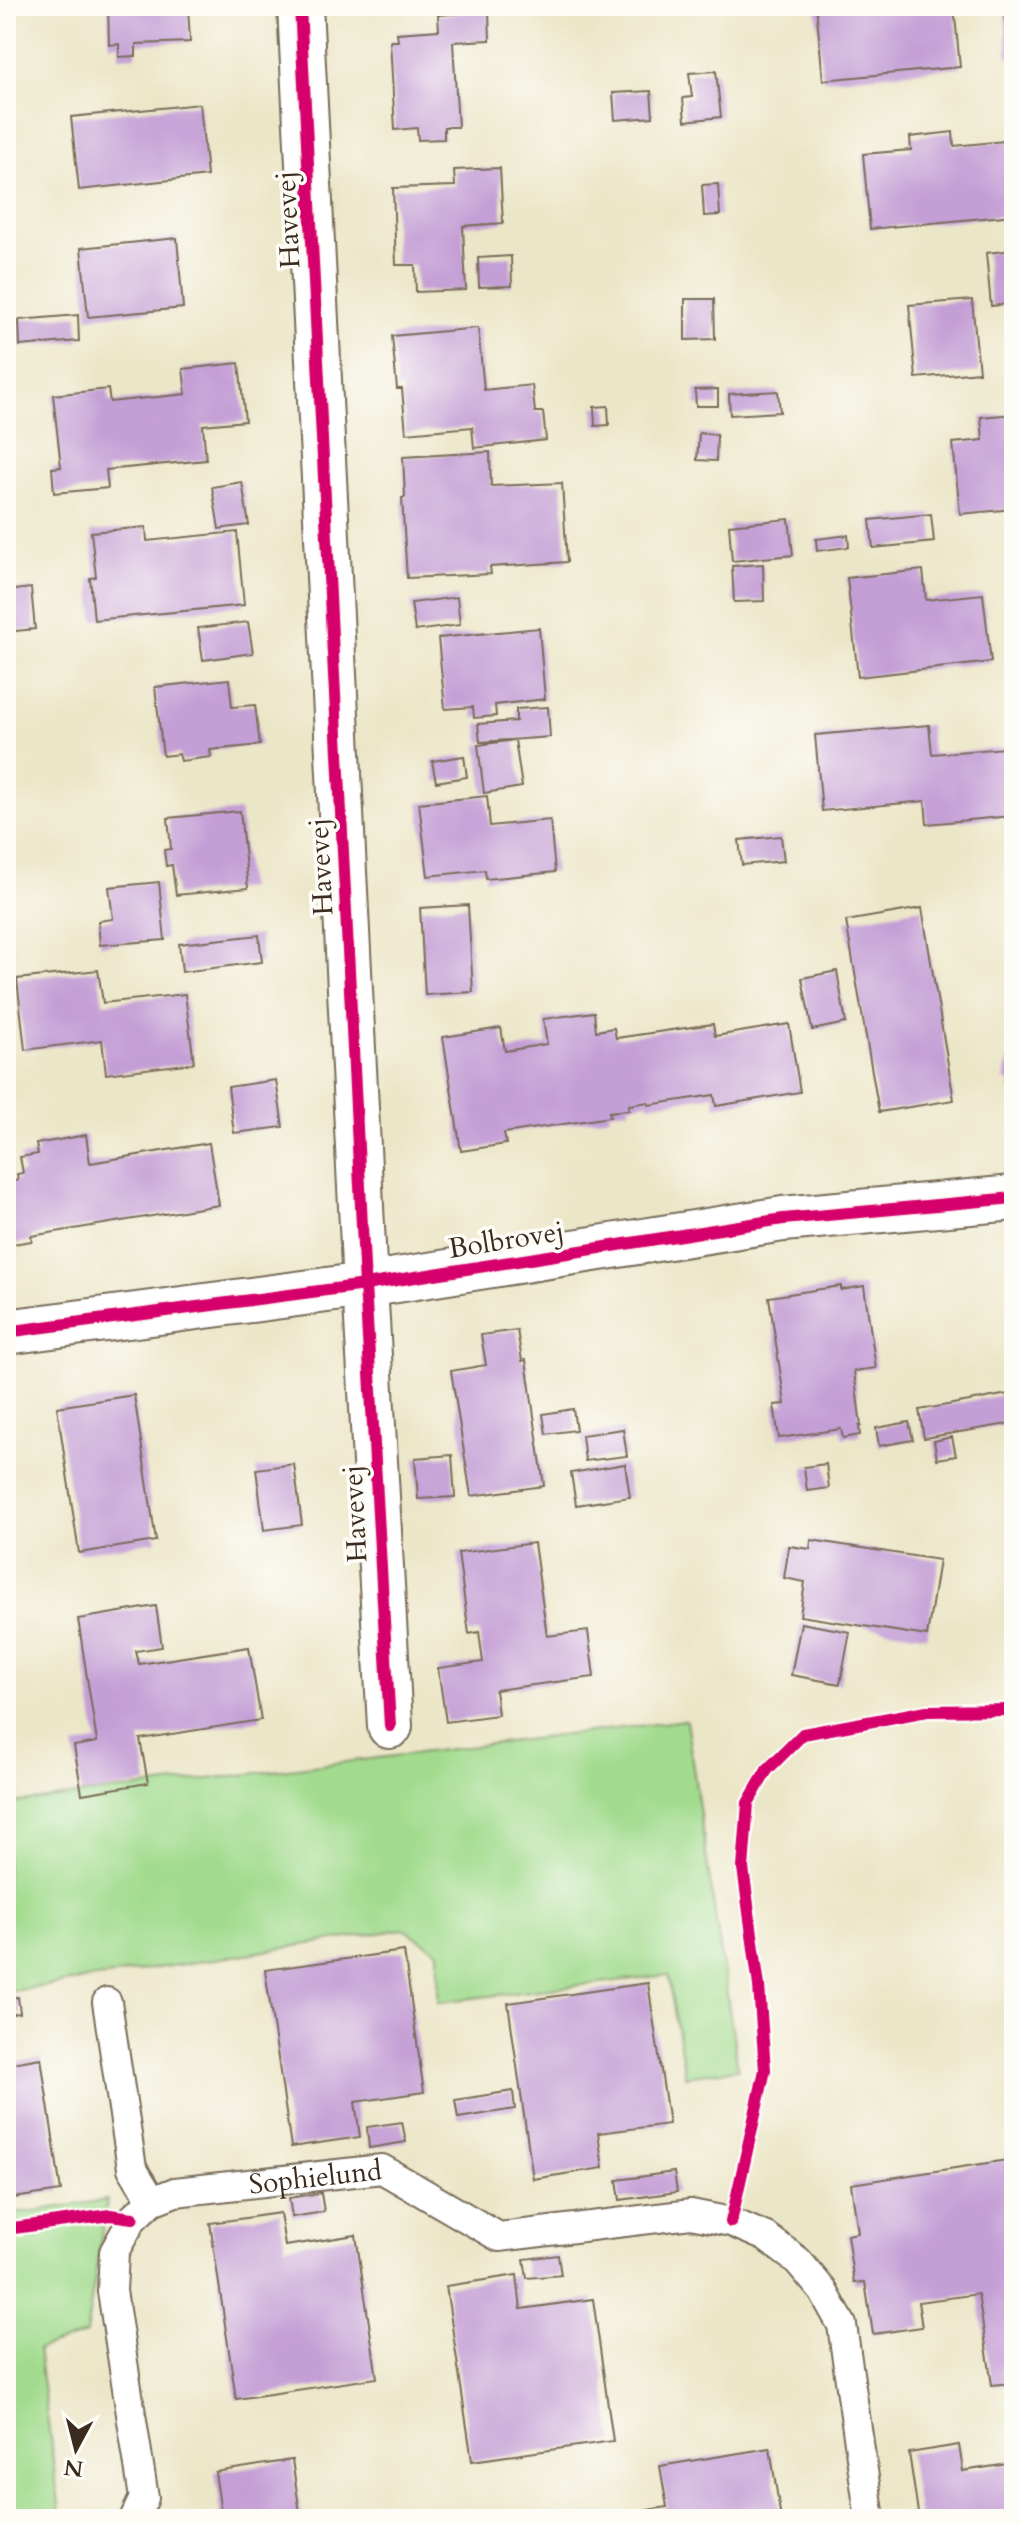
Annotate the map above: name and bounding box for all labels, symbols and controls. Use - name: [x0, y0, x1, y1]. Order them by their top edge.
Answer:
- street label: Havevej: [266, 170, 310, 269]
- street label: Havevej: [299, 817, 343, 916]
- street label: Bolbrovej: [446, 1212, 567, 1268]
- street label: Havevej: [333, 1464, 377, 1563]
- street label: Sophielund: [247, 2151, 384, 2204]
- north arrow: [36, 2409, 116, 2489]
- text: N: [62, 2452, 85, 2484]

